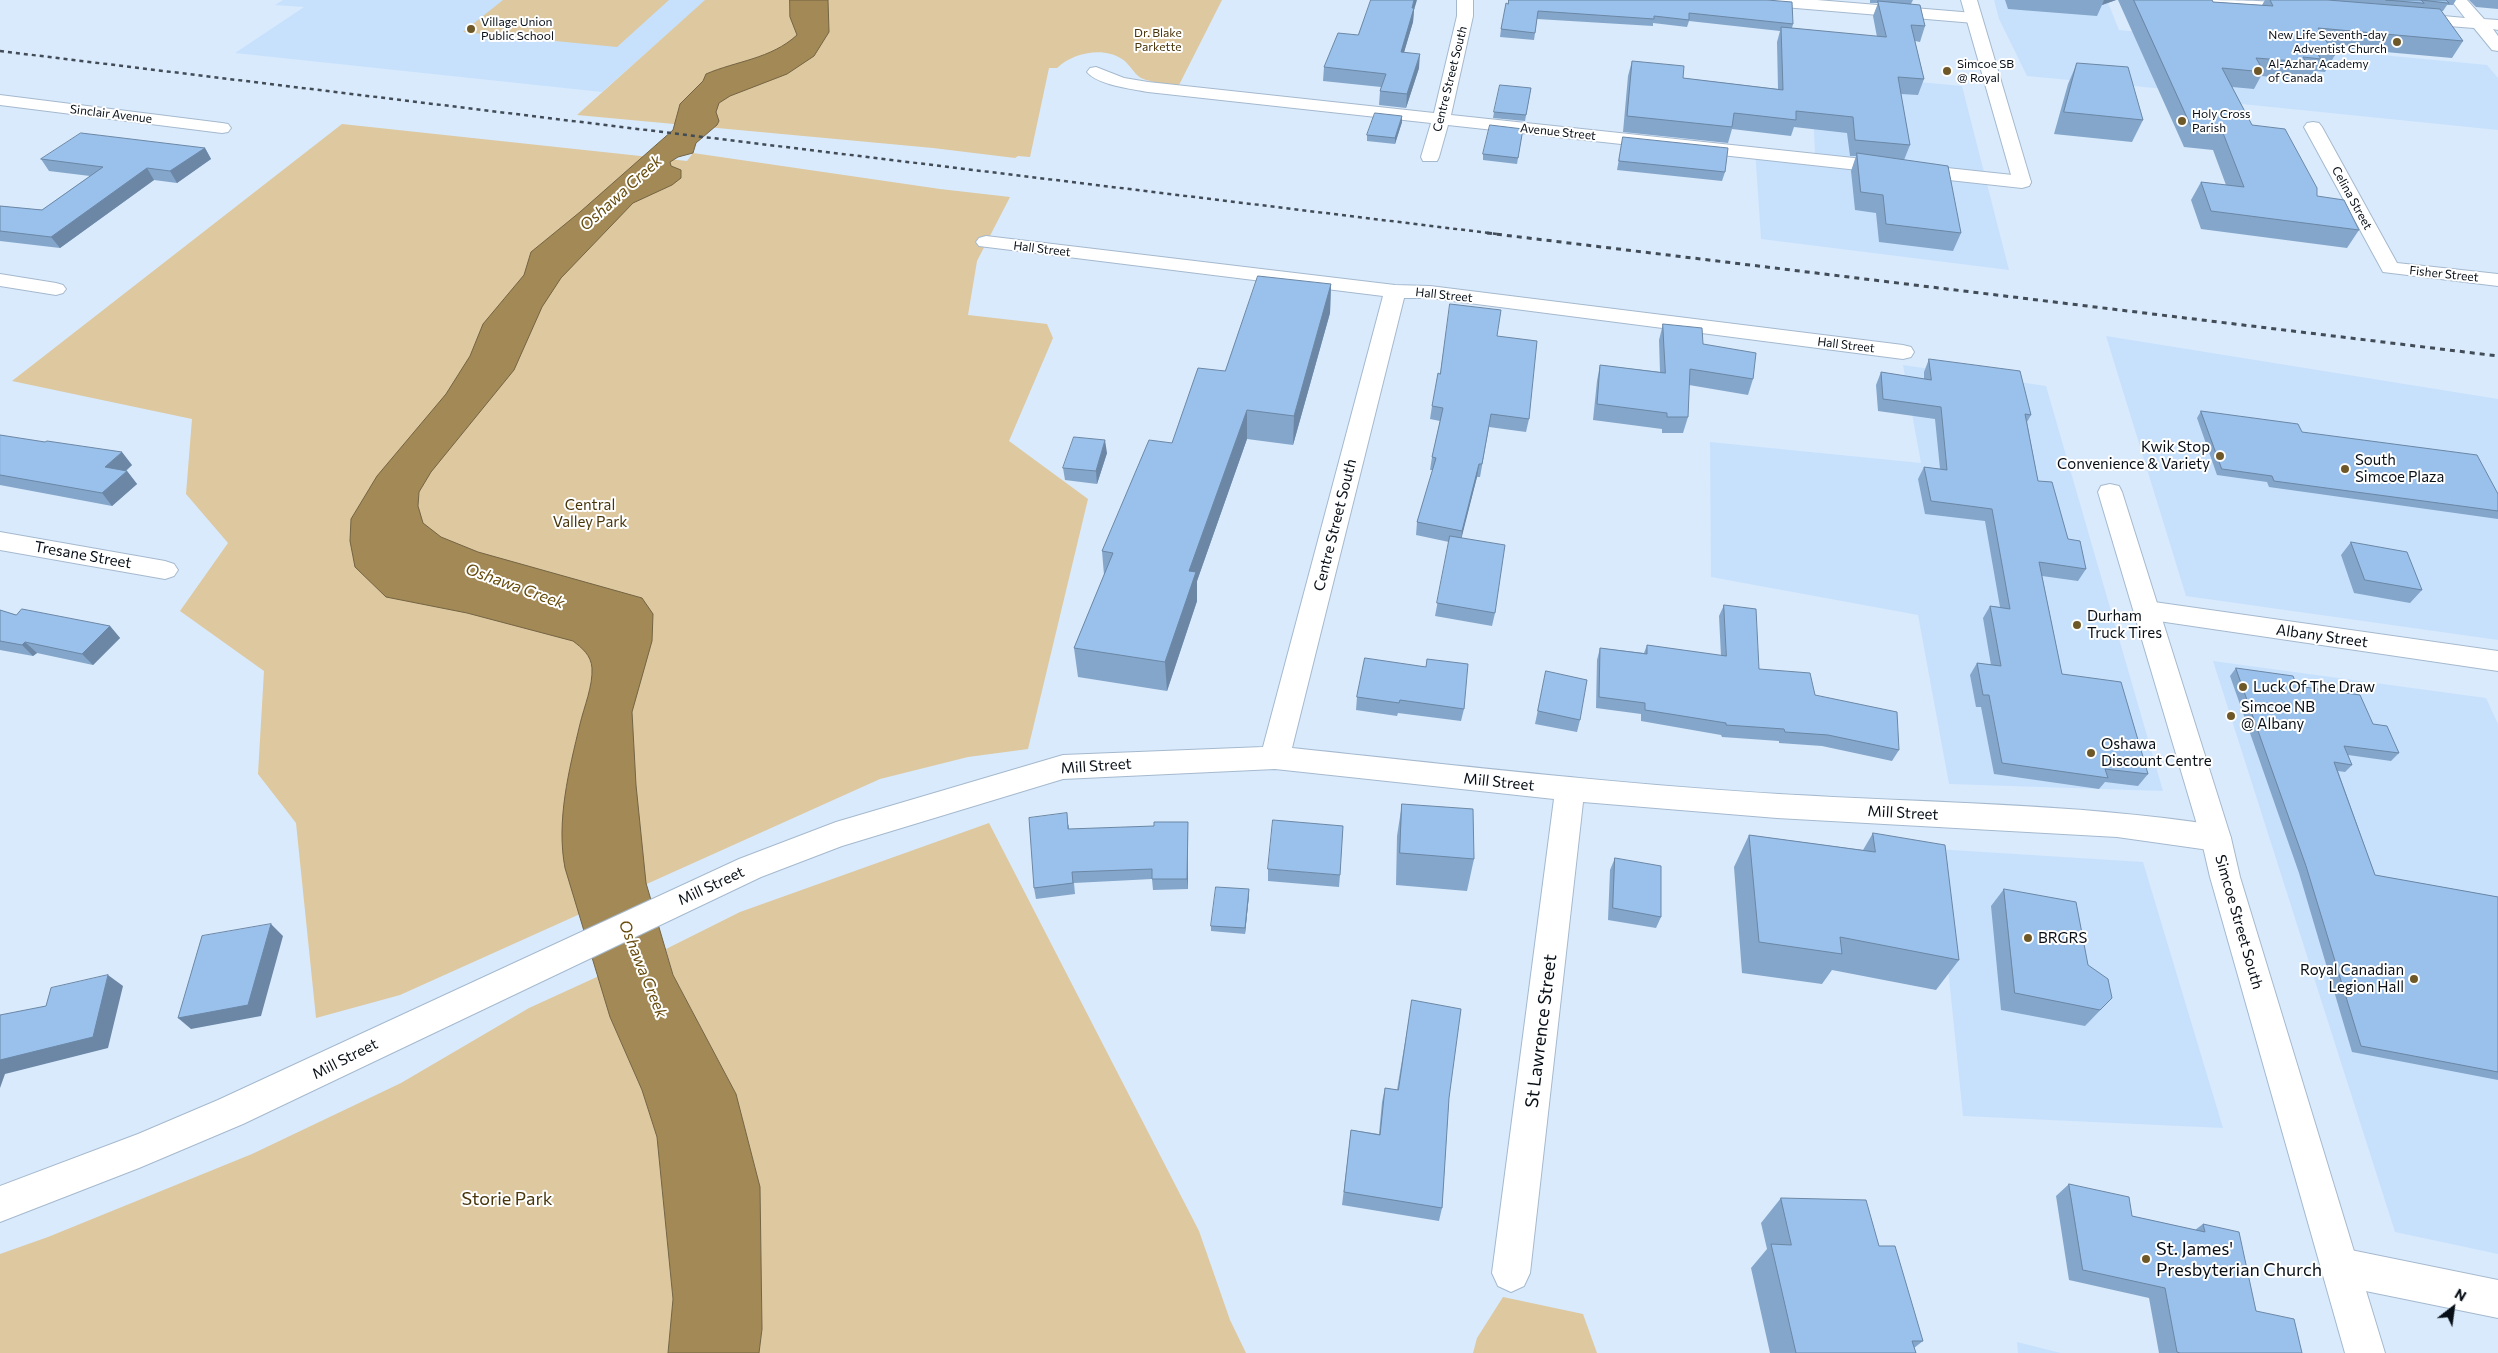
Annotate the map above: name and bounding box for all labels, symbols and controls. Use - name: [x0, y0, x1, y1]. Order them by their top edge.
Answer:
- place label: Village Union Public School: [481, 15, 554, 43]
- marker: Village Union Public School: [465, 23, 477, 35]
- street label: Centre Street South: [1430, 25, 1470, 133]
- park label: Dr. Blake Parkette: [1134, 26, 1182, 54]
- place label: New Life Seventh-day Adventist Church: [2268, 28, 2387, 56]
- marker: New Life Seventh-day Adventist Church: [2391, 36, 2403, 48]
- place label: Simcoe SB @ Royal: [1957, 57, 2014, 85]
- place label: Al-Azhar Academy of Canada: [2268, 57, 2369, 85]
- marker: Simcoe SB @ Royal: [1941, 65, 1953, 77]
- marker: Al-Azhar Academy of Canada: [2252, 65, 2264, 77]
- street label: Sinclair Avenue: [69, 102, 153, 126]
- place label: Holy Cross Parish: [2192, 107, 2250, 135]
- marker: Holy Cross Parish: [2176, 115, 2188, 127]
- street label: Avenue Street: [1519, 121, 1597, 143]
- water label: Oshawa Creek: [576, 151, 666, 235]
- street label: Celina Street: [2329, 164, 2375, 232]
- street label: Hall Street: [1013, 238, 1071, 260]
- street label: Fisher Street: [2409, 263, 2479, 285]
- street label: Hall Street: [1415, 285, 1473, 305]
- street label: Hall Street: [1817, 334, 1875, 356]
- place label: Kwik Stop Convenience & Variety: [2057, 438, 2210, 473]
- marker: Kwik Stop Convenience & Variety: [2214, 450, 2226, 462]
- place label: South Simcoe Plaza: [2355, 451, 2444, 486]
- street label: Centre Street South: [1310, 457, 1360, 593]
- marker: South Simcoe Plaza: [2339, 463, 2351, 475]
- park label: Central Valley Park: [553, 496, 627, 531]
- street label: Tresane Street: [33, 538, 133, 572]
- water label: Oshawa Creek: [463, 559, 567, 613]
- place label: Durham Truck Tires: [2087, 607, 2162, 642]
- marker: Durham Truck Tires: [2071, 619, 2083, 631]
- street label: Albany Street: [2275, 621, 2369, 651]
- place label: Luck Of The Draw: [2253, 678, 2375, 696]
- marker: Luck Of The Draw: [2237, 681, 2249, 693]
- place label: Simcoe NB @ Albany: [2241, 698, 2315, 733]
- marker: Simcoe NB @ Albany: [2225, 710, 2237, 722]
- place label: Oshawa Discount Centre: [2101, 735, 2212, 770]
- marker: Oshawa Discount Centre: [2085, 747, 2097, 759]
- street label: Mill Street: [1060, 755, 1132, 777]
- street label: Mill Street: [1463, 769, 1535, 795]
- street label: Mill Street: [1867, 802, 1939, 824]
- street label: Simcoe Street South: [2211, 853, 2267, 991]
- street label: Mill Street: [675, 863, 747, 909]
- water label: Oshawa Creek: [615, 917, 671, 1021]
- place label: BRGRS: [2038, 929, 2087, 947]
- marker: BRGRS: [2022, 932, 2034, 944]
- street label: St Lawrence Street: [1521, 953, 1561, 1109]
- place label: Royal Canadian Legion Hall: [2300, 961, 2404, 996]
- marker: Royal Canadian Legion Hall: [2408, 973, 2420, 985]
- street label: Mill Street: [309, 1035, 381, 1083]
- park label: Storie Park: [462, 1188, 552, 1210]
- place label: St. James' Presbyterian Church: [2156, 1238, 2322, 1280]
- marker: St. James' Presbyterian Church: [2140, 1253, 2152, 1265]
- north arrow: [2428, 1283, 2478, 1333]
- text: N: [2452, 1285, 2470, 1305]

